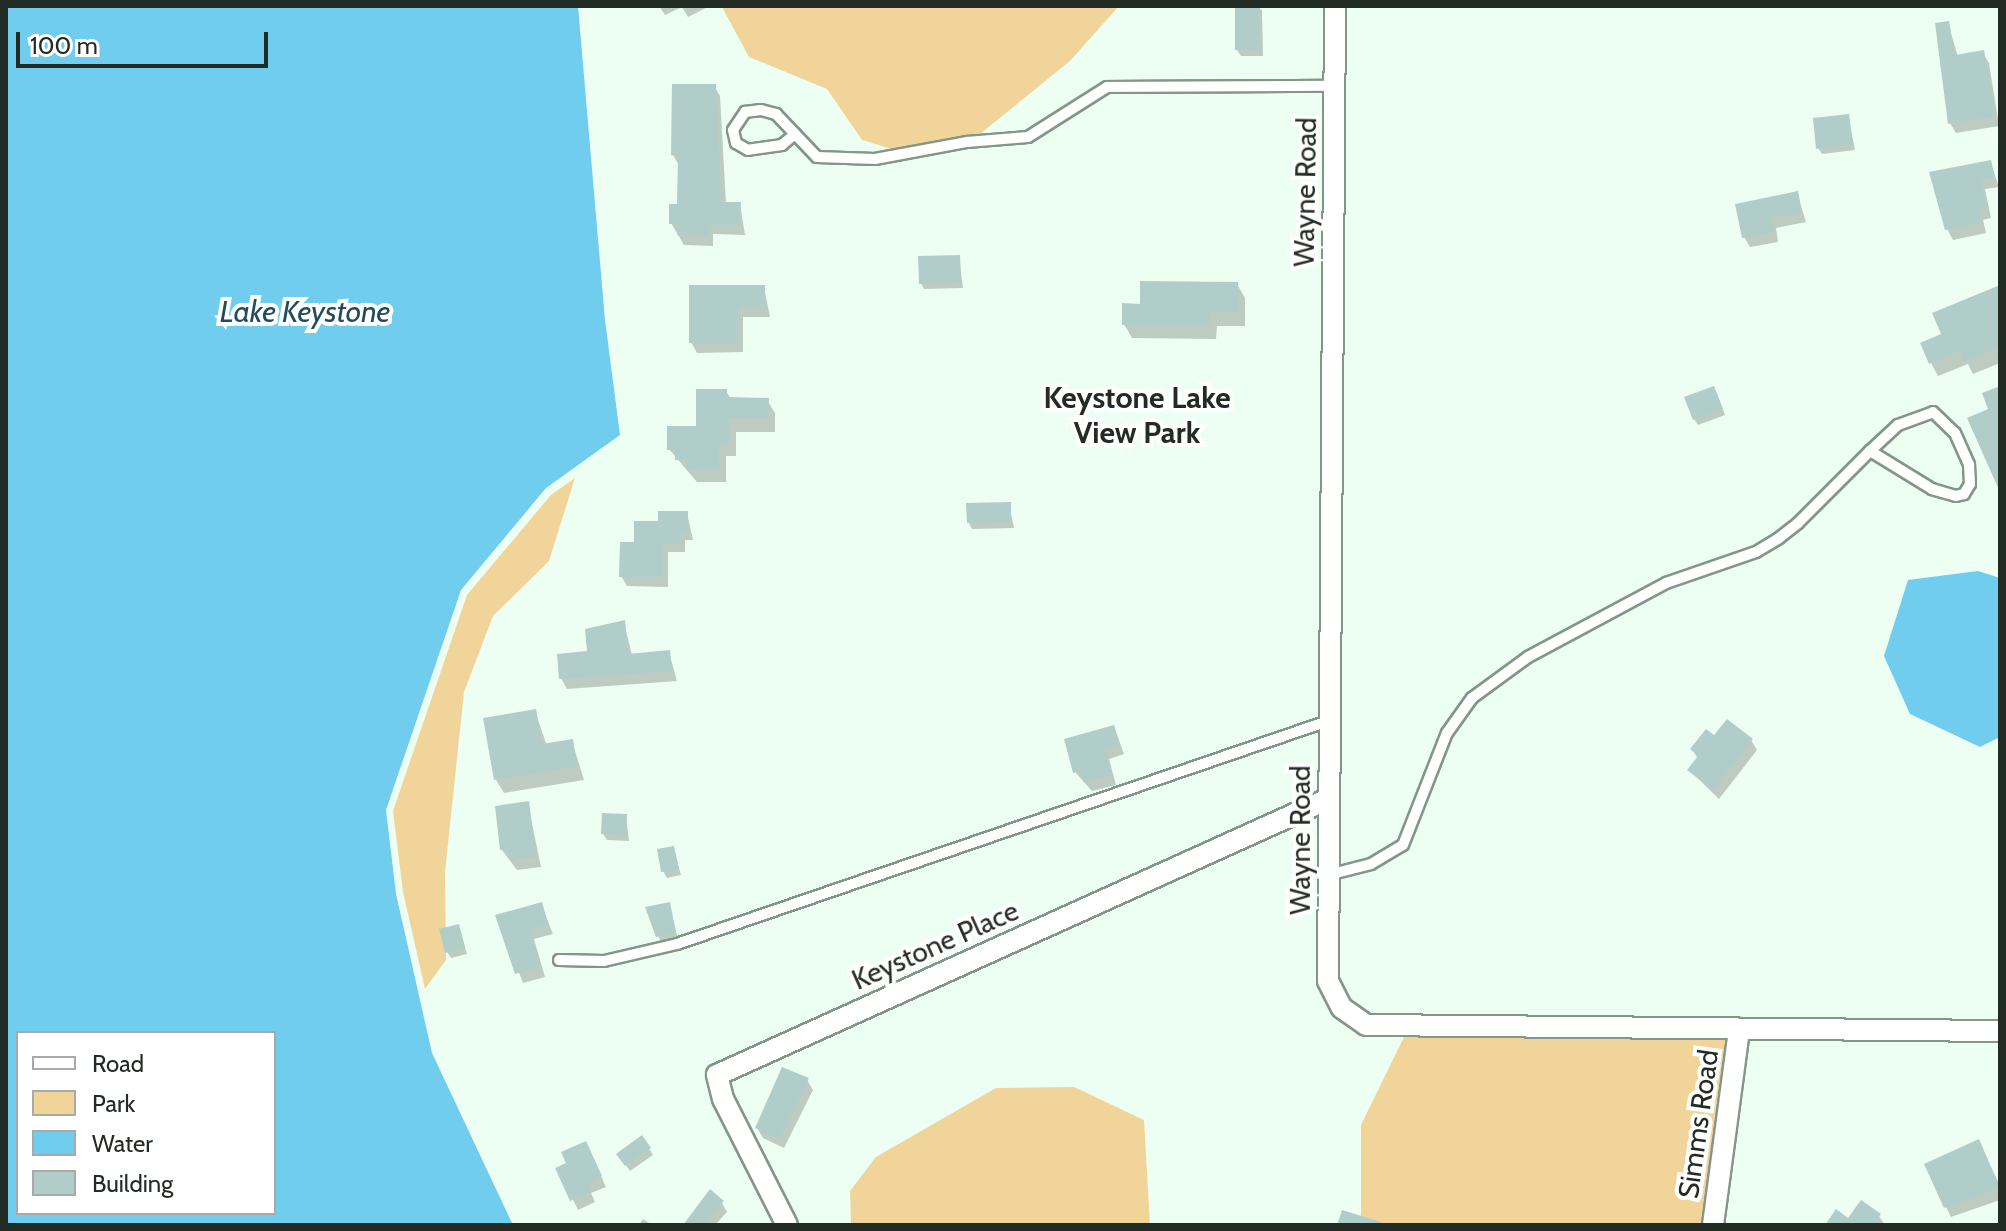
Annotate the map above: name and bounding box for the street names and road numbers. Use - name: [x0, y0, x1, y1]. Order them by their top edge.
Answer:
- street label: Wayne Road: [1287, 117, 1323, 267]
- street label: Wayne Road: [1283, 765, 1317, 915]
- street label: Keystone Place: [847, 893, 1023, 997]
- street label: Simms Road: [1671, 1047, 1725, 1201]

